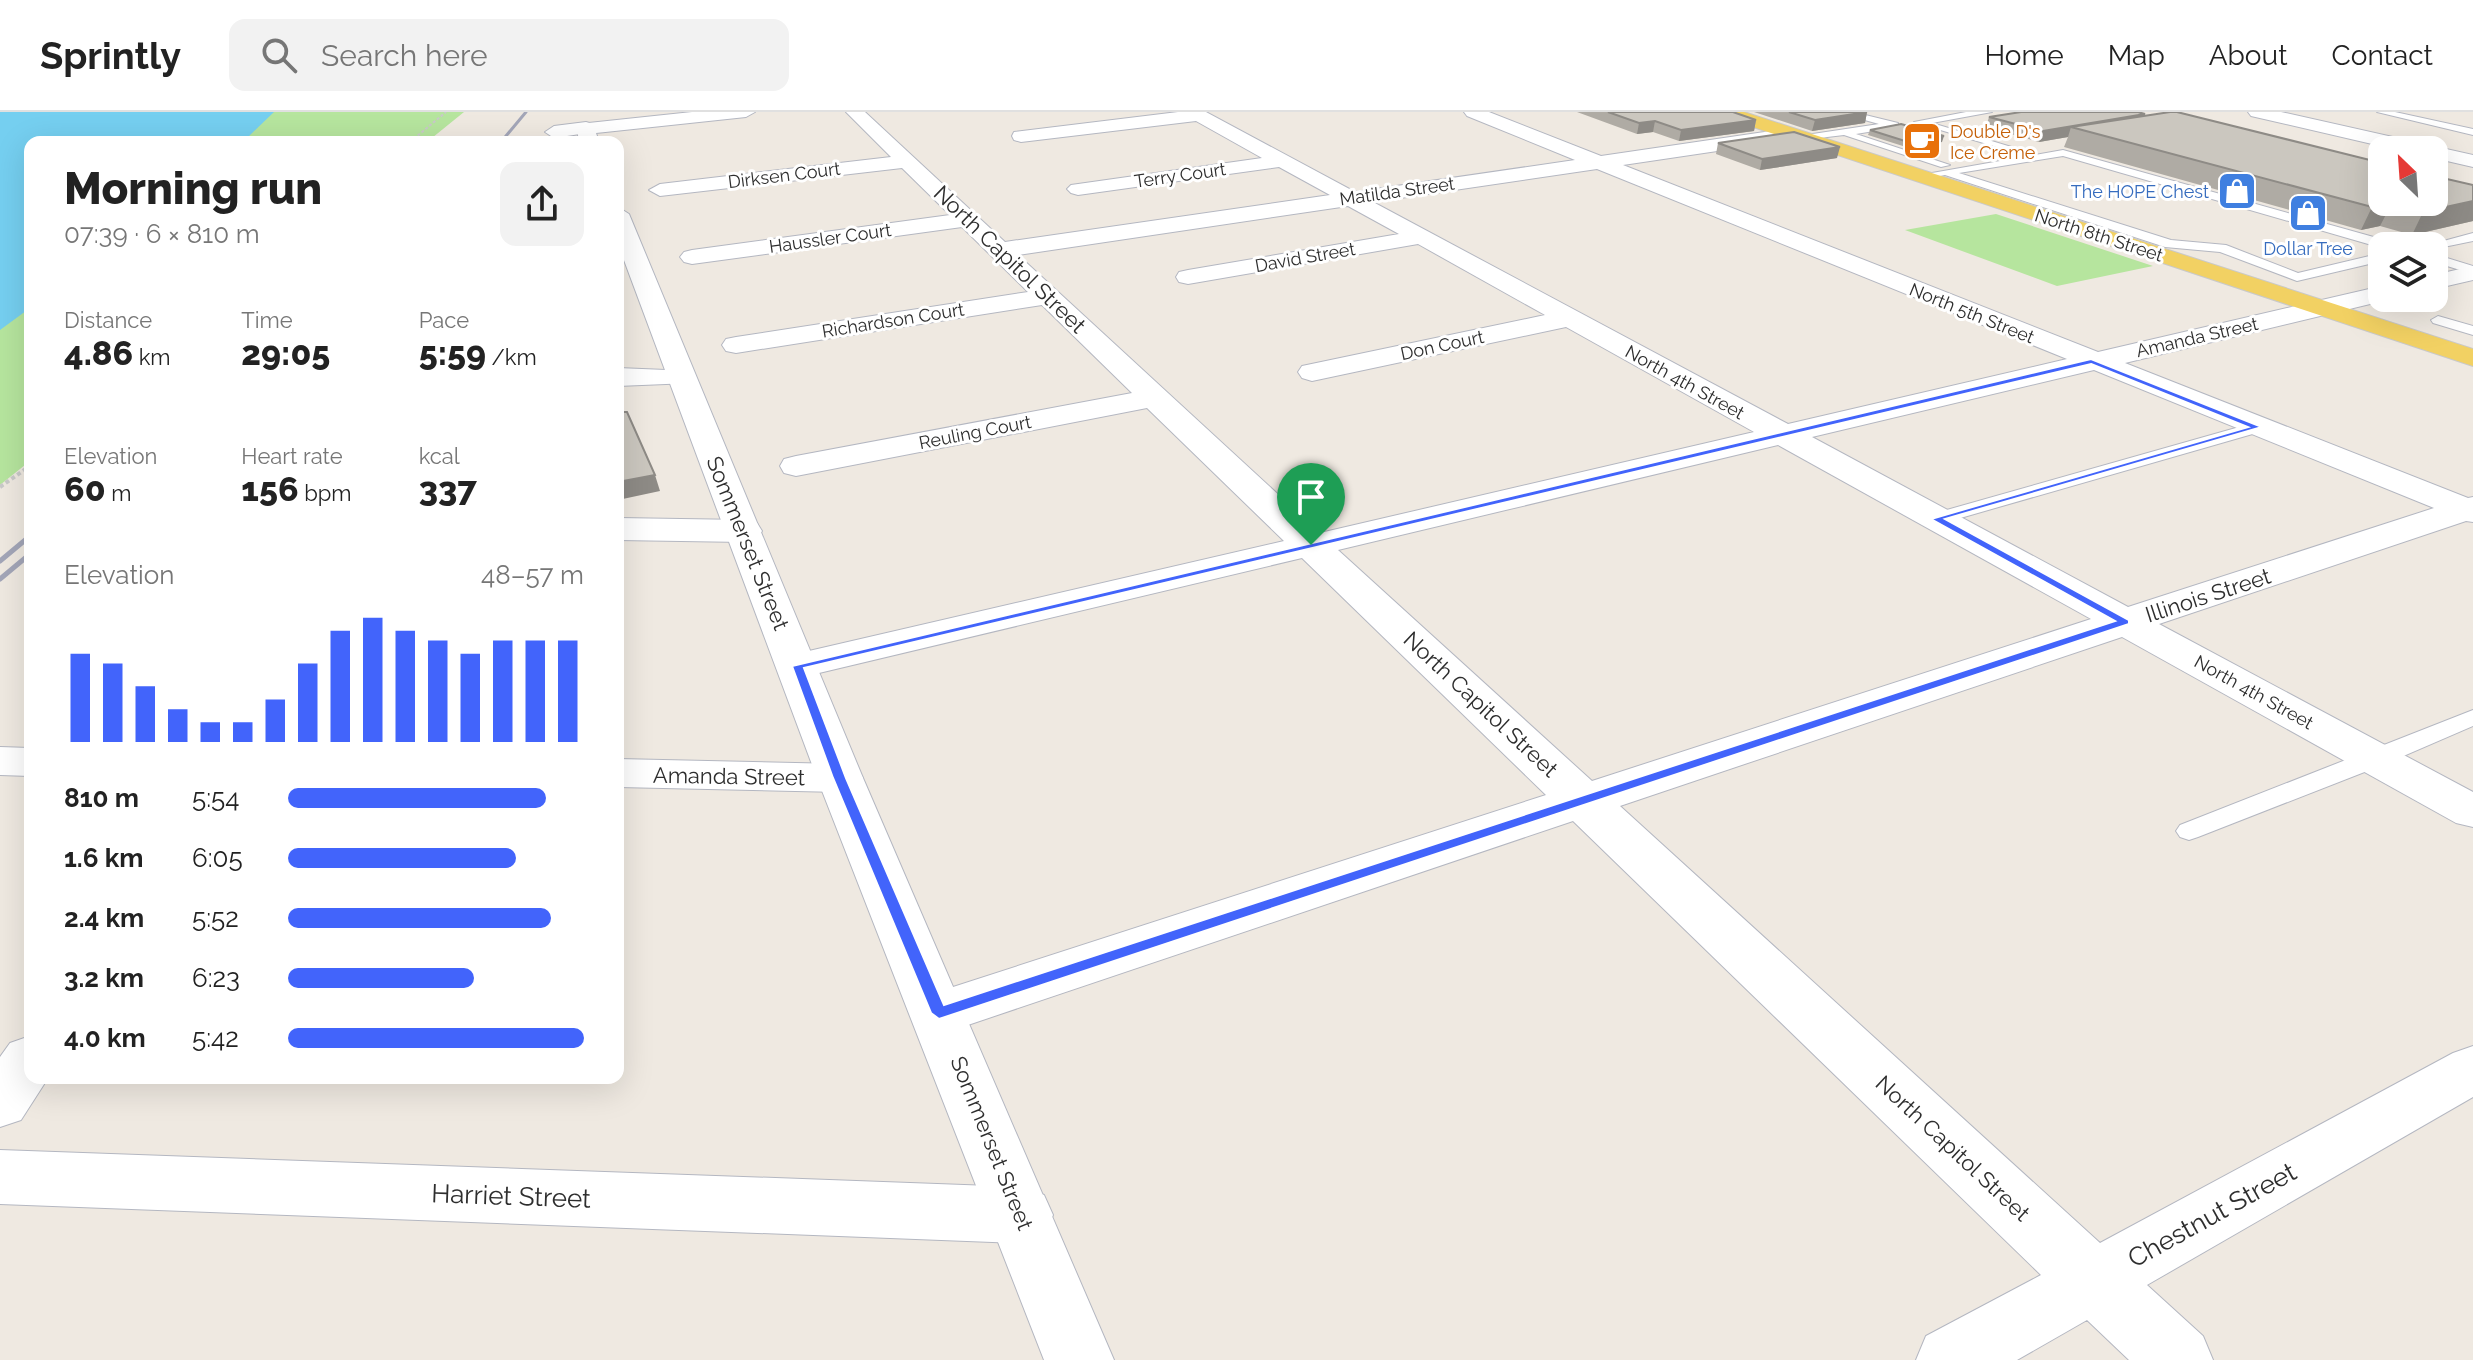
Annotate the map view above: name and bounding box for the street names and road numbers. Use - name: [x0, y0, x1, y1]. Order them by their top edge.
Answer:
- street label: Dirksen Court: [727, 158, 841, 192]
- street label: Terry Court: [1133, 158, 1227, 192]
- street label: Matilda Street: [1338, 173, 1456, 209]
- street label: North Capitol Street: [929, 180, 1092, 339]
- street label: North 8th Street: [2032, 204, 2166, 266]
- street label: Haussler Court: [768, 219, 892, 257]
- street label: David Street: [1253, 238, 1357, 276]
- street label: North 5th Street: [1907, 278, 2037, 348]
- street label: Richardson Court: [820, 298, 966, 342]
- street label: Amanda Street: [2134, 313, 2260, 361]
- street label: Don Court: [1398, 326, 1486, 364]
- street label: North 4th Street: [1622, 341, 1748, 423]
- street label: Reuling Court: [917, 411, 1033, 453]
- street label: Sommerset Street: [701, 452, 795, 634]
- street label: Illinois Street: [2142, 562, 2275, 627]
- street label: North Capitol Street: [1399, 626, 1564, 782]
- street label: North 4th Street: [2191, 651, 2317, 733]
- street label: Amanda Street: [653, 762, 806, 790]
- street label: Sommerset Street: [945, 1052, 1039, 1234]
- street label: North Capitol Street: [1871, 1070, 2036, 1226]
- street label: Chestnut Street: [2123, 1156, 2302, 1274]
- street label: Harriet Street: [431, 1178, 592, 1214]

